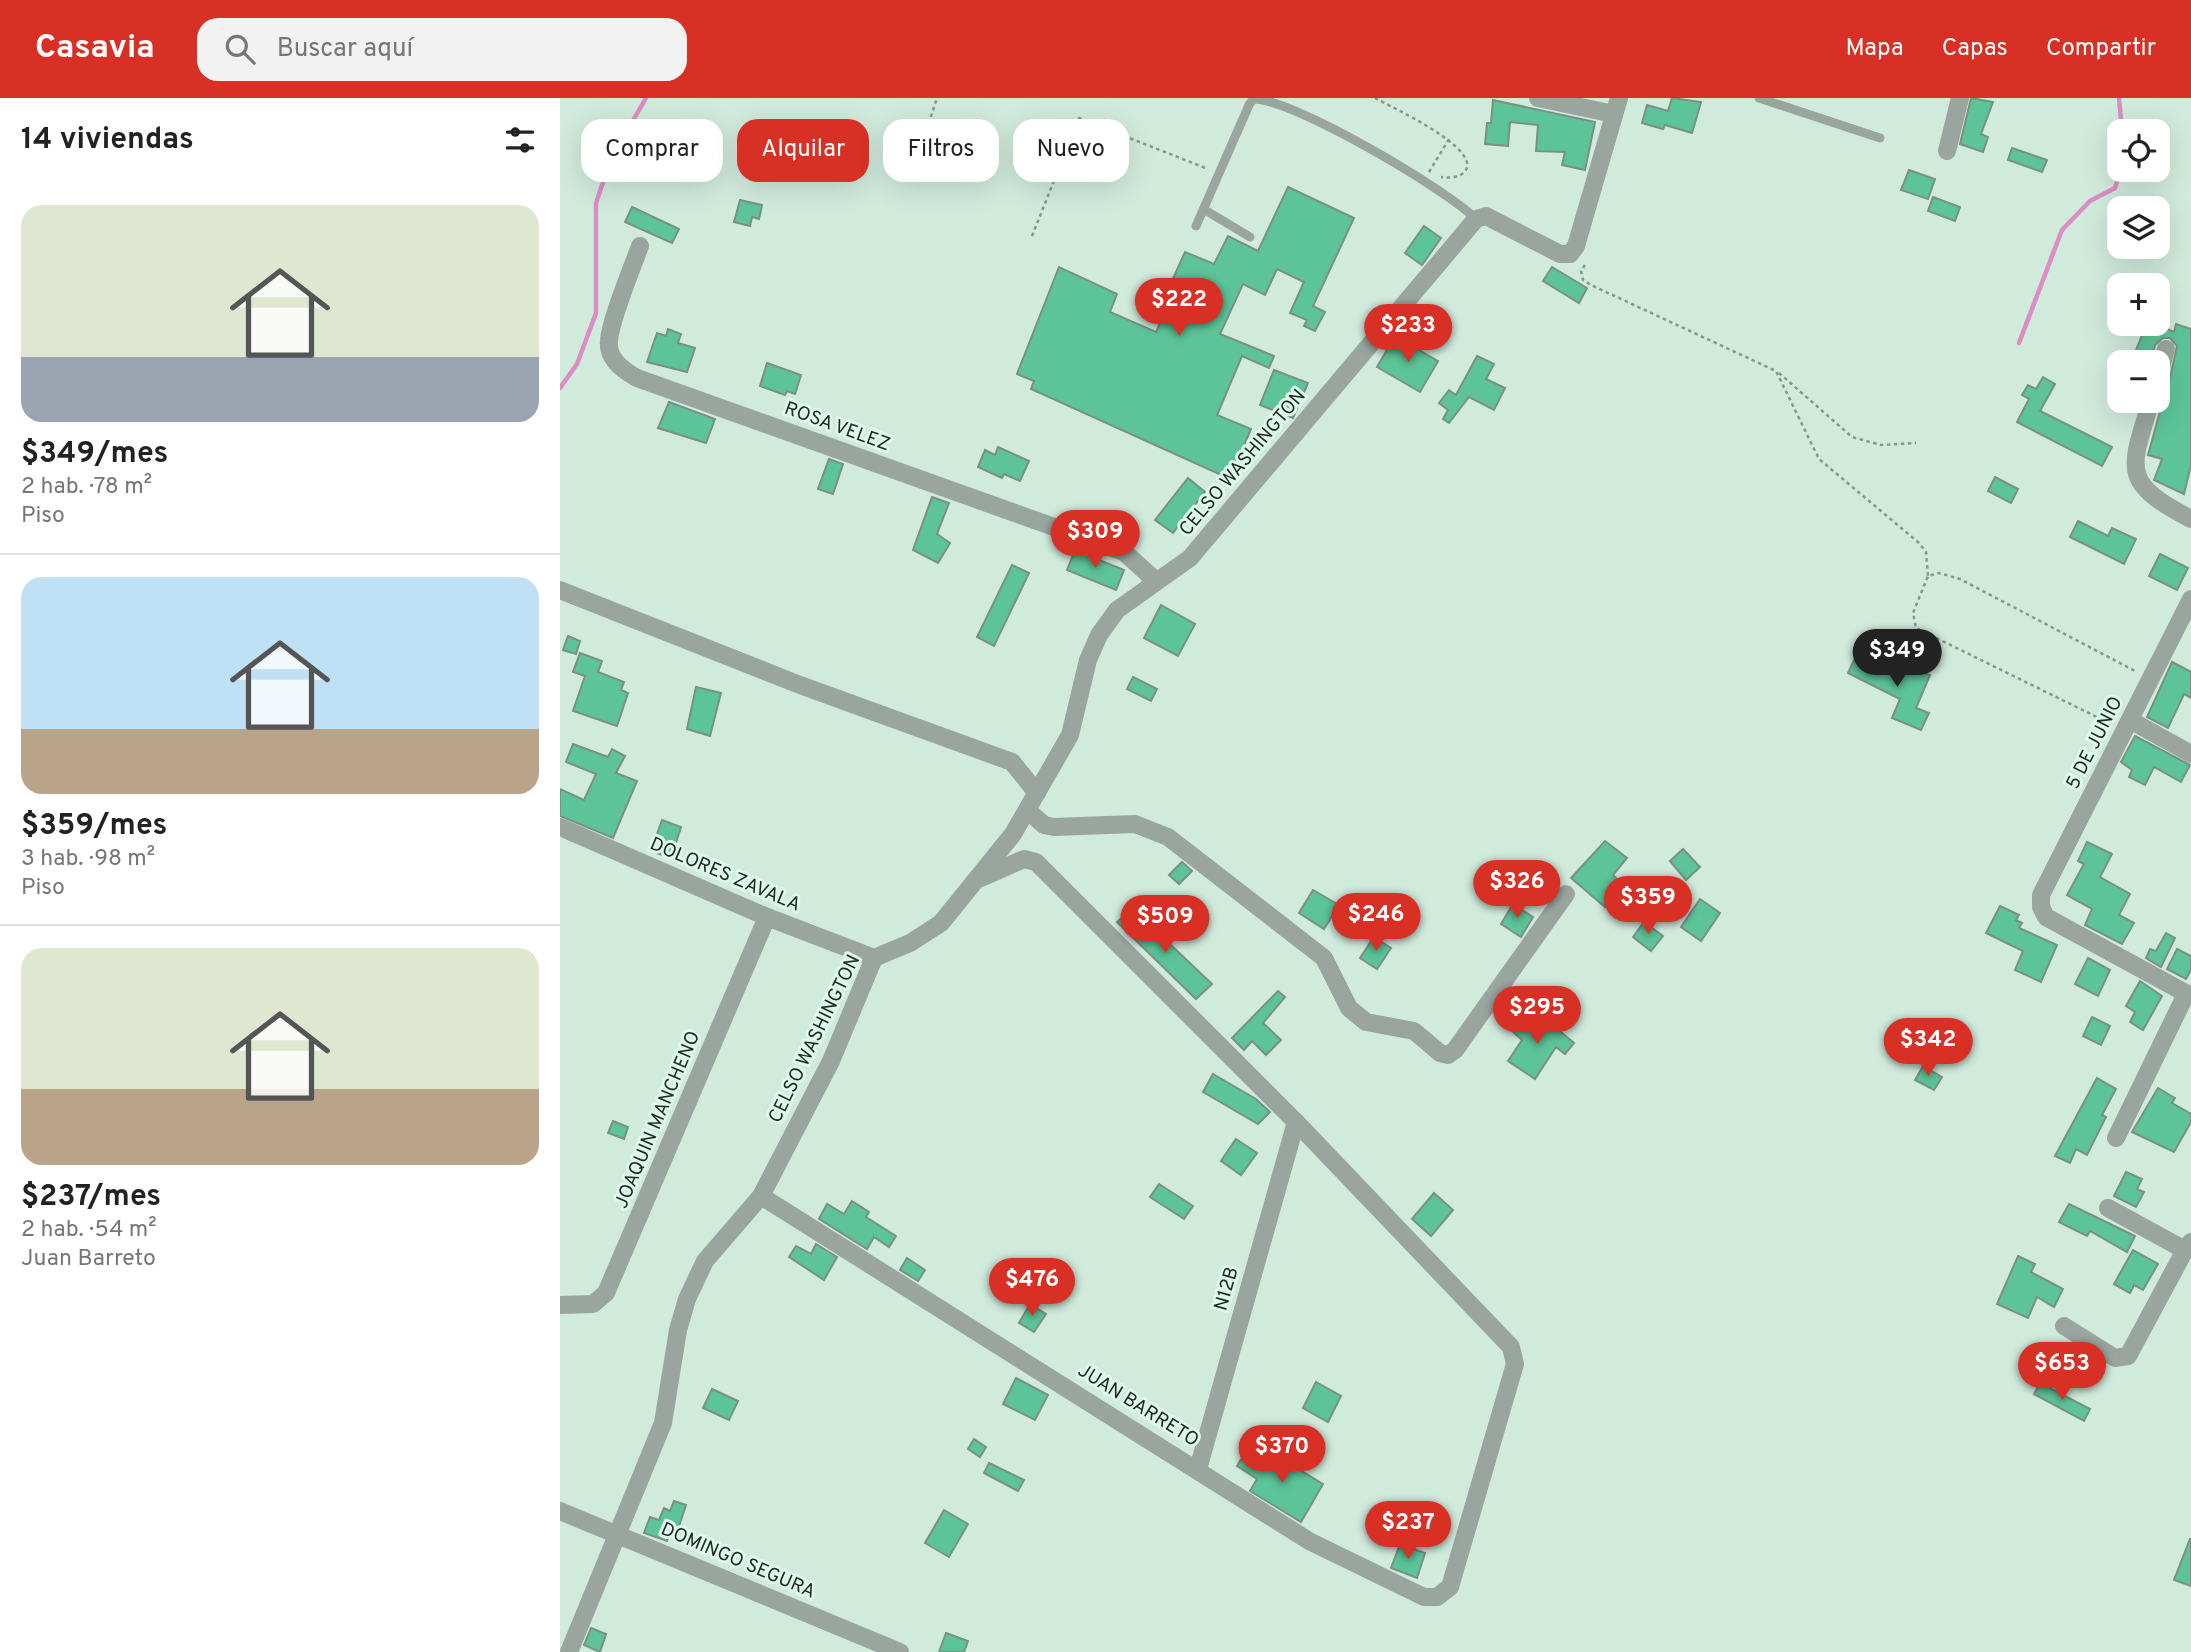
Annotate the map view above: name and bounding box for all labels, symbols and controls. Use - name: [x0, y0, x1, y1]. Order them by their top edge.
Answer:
- search box: [197, 18, 687, 81]
- text: Casavia: [35, 28, 155, 70]
- icon: search: [221, 30, 259, 68]
- text: Buscar aquí: [277, 33, 413, 66]
- text: Mapa: [1846, 34, 1904, 64]
- text: Capas: [1942, 34, 2008, 64]
- text: Compartir: [2046, 34, 2156, 64]
- chip: Comprar: [581, 119, 723, 182]
- chip: Alquilar: [737, 119, 869, 182]
- chip: Filtros: [883, 119, 999, 182]
- chip: Nuevo: [1013, 119, 1129, 182]
- map controls: [2107, 119, 2170, 413]
- button: locate: [2107, 119, 2170, 182]
- icon: filters: [501, 121, 539, 159]
- text: 14 viviendas: [21, 122, 194, 159]
- button: layers: [2107, 196, 2170, 259]
- icon: home: [217, 250, 343, 376]
- button: +: [2107, 273, 2170, 336]
- pin: $222: [1138, 278, 1220, 338]
- text: $222: [1151, 286, 1207, 315]
- pin: $233: [1367, 304, 1449, 364]
- text: $233: [1380, 312, 1436, 341]
- button: −: [2107, 350, 2170, 413]
- street label: CELSO WASHINGTON: [1175, 385, 1311, 541]
- street label: ROSA VELEZ: [781, 397, 893, 457]
- text: $349/mes: [21, 436, 168, 473]
- text: 2 hab. · 78 m²: [21, 473, 152, 502]
- text: Piso: [21, 502, 65, 531]
- pin: $309: [1054, 510, 1136, 570]
- text: $309: [1067, 518, 1123, 547]
- icon: home: [217, 622, 343, 748]
- pin: $349: [1856, 630, 1938, 689]
- text: $349: [1869, 637, 1925, 666]
- street label: 5 DE JUNIO: [2061, 693, 2129, 793]
- text: $359/mes: [21, 808, 167, 845]
- street label: DOLORES ZAVALA: [646, 832, 804, 918]
- text: 3 hab. · 98 m²: [21, 845, 155, 874]
- pin: $326: [1476, 860, 1558, 920]
- text: $326: [1489, 868, 1545, 897]
- text: Piso: [21, 874, 65, 903]
- pin: $359: [1607, 876, 1689, 936]
- text: $359: [1620, 884, 1676, 913]
- pin: $246: [1335, 894, 1417, 953]
- pin: $509: [1124, 896, 1206, 955]
- text: $246: [1348, 901, 1404, 930]
- text: $509: [1136, 903, 1194, 932]
- street label: CELSO WASHINGTON: [764, 951, 866, 1127]
- pin: $295: [1496, 986, 1578, 1046]
- icon: home: [217, 993, 343, 1119]
- text: $295: [1509, 994, 1565, 1023]
- pin: $342: [1887, 1018, 1969, 1078]
- text: $342: [1900, 1026, 1956, 1055]
- street label: JOAQUIN MANCHENO: [610, 1028, 706, 1212]
- text: $237/mes: [21, 1179, 161, 1216]
- text: 2 hab. · 54 m²: [21, 1216, 157, 1245]
- text: Juan Barreto: [21, 1245, 156, 1274]
- pin: $476: [991, 1258, 1073, 1318]
- street label: N12B: [1209, 1264, 1245, 1314]
- text: $476: [1005, 1266, 1059, 1295]
- pin: $653: [2021, 1342, 2103, 1402]
- text: $653: [2034, 1350, 2090, 1379]
- street label: JUAN BARRETO: [1073, 1359, 1203, 1453]
- pin: $370: [1241, 1426, 1323, 1485]
- text: $370: [1255, 1433, 1309, 1462]
- pin: $237: [1367, 1502, 1449, 1561]
- text: $237: [1381, 1509, 1435, 1538]
- street label: DOMINGO SEGURA: [657, 1518, 819, 1604]

